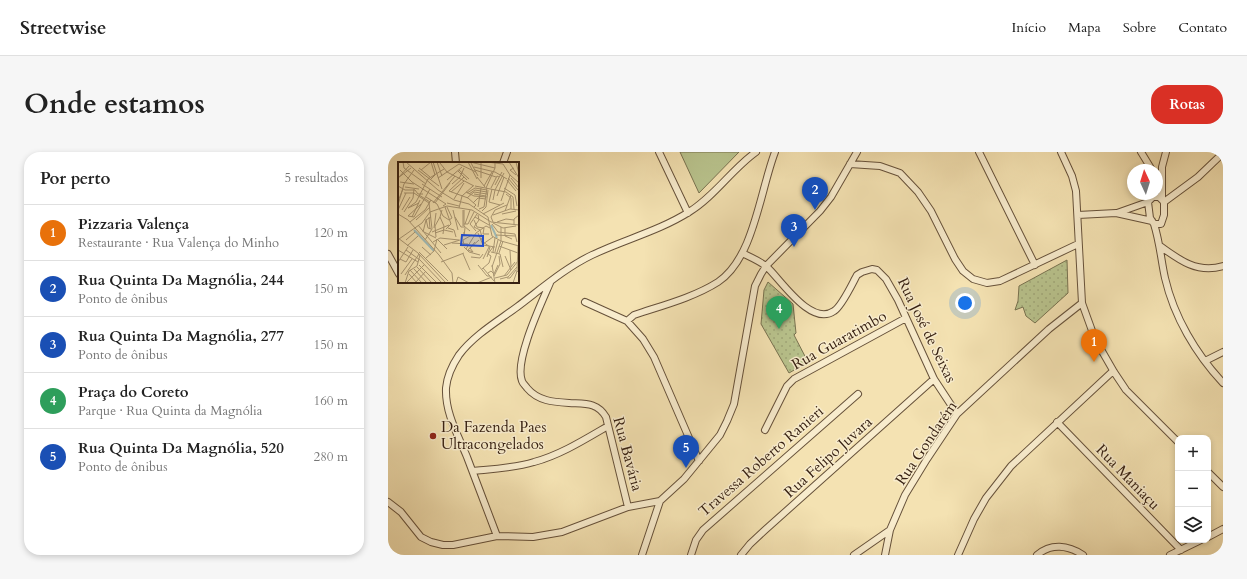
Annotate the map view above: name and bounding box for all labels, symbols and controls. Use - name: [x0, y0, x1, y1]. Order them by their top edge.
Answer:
- text: Streetwise: [20, 15, 107, 41]
- text: Início: [1011, 18, 1046, 37]
- text: Mapa: [1068, 18, 1101, 37]
- text: Sobre: [1123, 18, 1156, 37]
- text: Contato: [1178, 18, 1227, 37]
- text: Onde estamos: [24, 85, 205, 123]
- button: Rotas: [1151, 85, 1223, 124]
- inset map: [398, 162, 519, 283]
- north arrow: [1127, 164, 1163, 200]
- text: Por perto: [40, 167, 110, 190]
- text: 5 resultados: [284, 169, 348, 187]
- pin: 2: [802, 177, 828, 210]
- text: Pizzaria Valença: [78, 214, 189, 234]
- pin: 3: [781, 214, 807, 247]
- text: 1: [50, 224, 56, 242]
- text: 120 m: [314, 224, 348, 242]
- text: Restaurante · Rua Valença do Minho: [78, 234, 279, 252]
- text: Rua Quinta Da Magnólia, 244: [78, 270, 284, 290]
- street label: Rua José de Seixas: [893, 274, 961, 386]
- text: 2: [50, 280, 56, 298]
- text: 150 m: [314, 280, 348, 298]
- text: Ponto de ônibus: [78, 290, 168, 308]
- your location: [955, 293, 975, 313]
- pin: 4: [766, 296, 792, 329]
- street label: Rua Guaratimbo: [788, 306, 890, 374]
- text: Rua Quinta Da Magnólia, 277: [78, 326, 284, 346]
- pin: 1: [1081, 329, 1107, 362]
- text: 3: [50, 336, 56, 354]
- text: 150 m: [314, 336, 348, 354]
- text: Ponto de ônibus: [78, 346, 168, 364]
- text: Praça do Coreto: [78, 382, 188, 402]
- text: 4: [50, 392, 56, 410]
- text: 160 m: [314, 392, 348, 410]
- street label: Rua Gondarém: [891, 397, 962, 489]
- street label: Travessa Roberto Ranieri: [694, 401, 828, 521]
- text: Parque · Rua Quinta da Magnólia: [78, 402, 262, 420]
- street label: Rua Felipo Juvara: [780, 412, 877, 502]
- street label: Rua Bavária: [608, 415, 648, 494]
- place label: Da Fazenda Paes Ultracongelados: [441, 417, 546, 454]
- marker: Da Fazenda Paes Ultracongelados: [428, 431, 438, 441]
- pin: 5: [673, 435, 699, 468]
- map controls: [1175, 435, 1211, 543]
- button: +: [1175, 435, 1211, 471]
- text: Rua Quinta Da Magnólia, 520: [78, 438, 284, 458]
- street label: Rua Maniaçu: [1092, 440, 1164, 514]
- text: 5: [50, 448, 56, 466]
- text: 280 m: [314, 448, 348, 466]
- text: Ponto de ônibus: [78, 458, 168, 476]
- button: −: [1175, 471, 1211, 507]
- button: layers: [1175, 507, 1211, 543]

